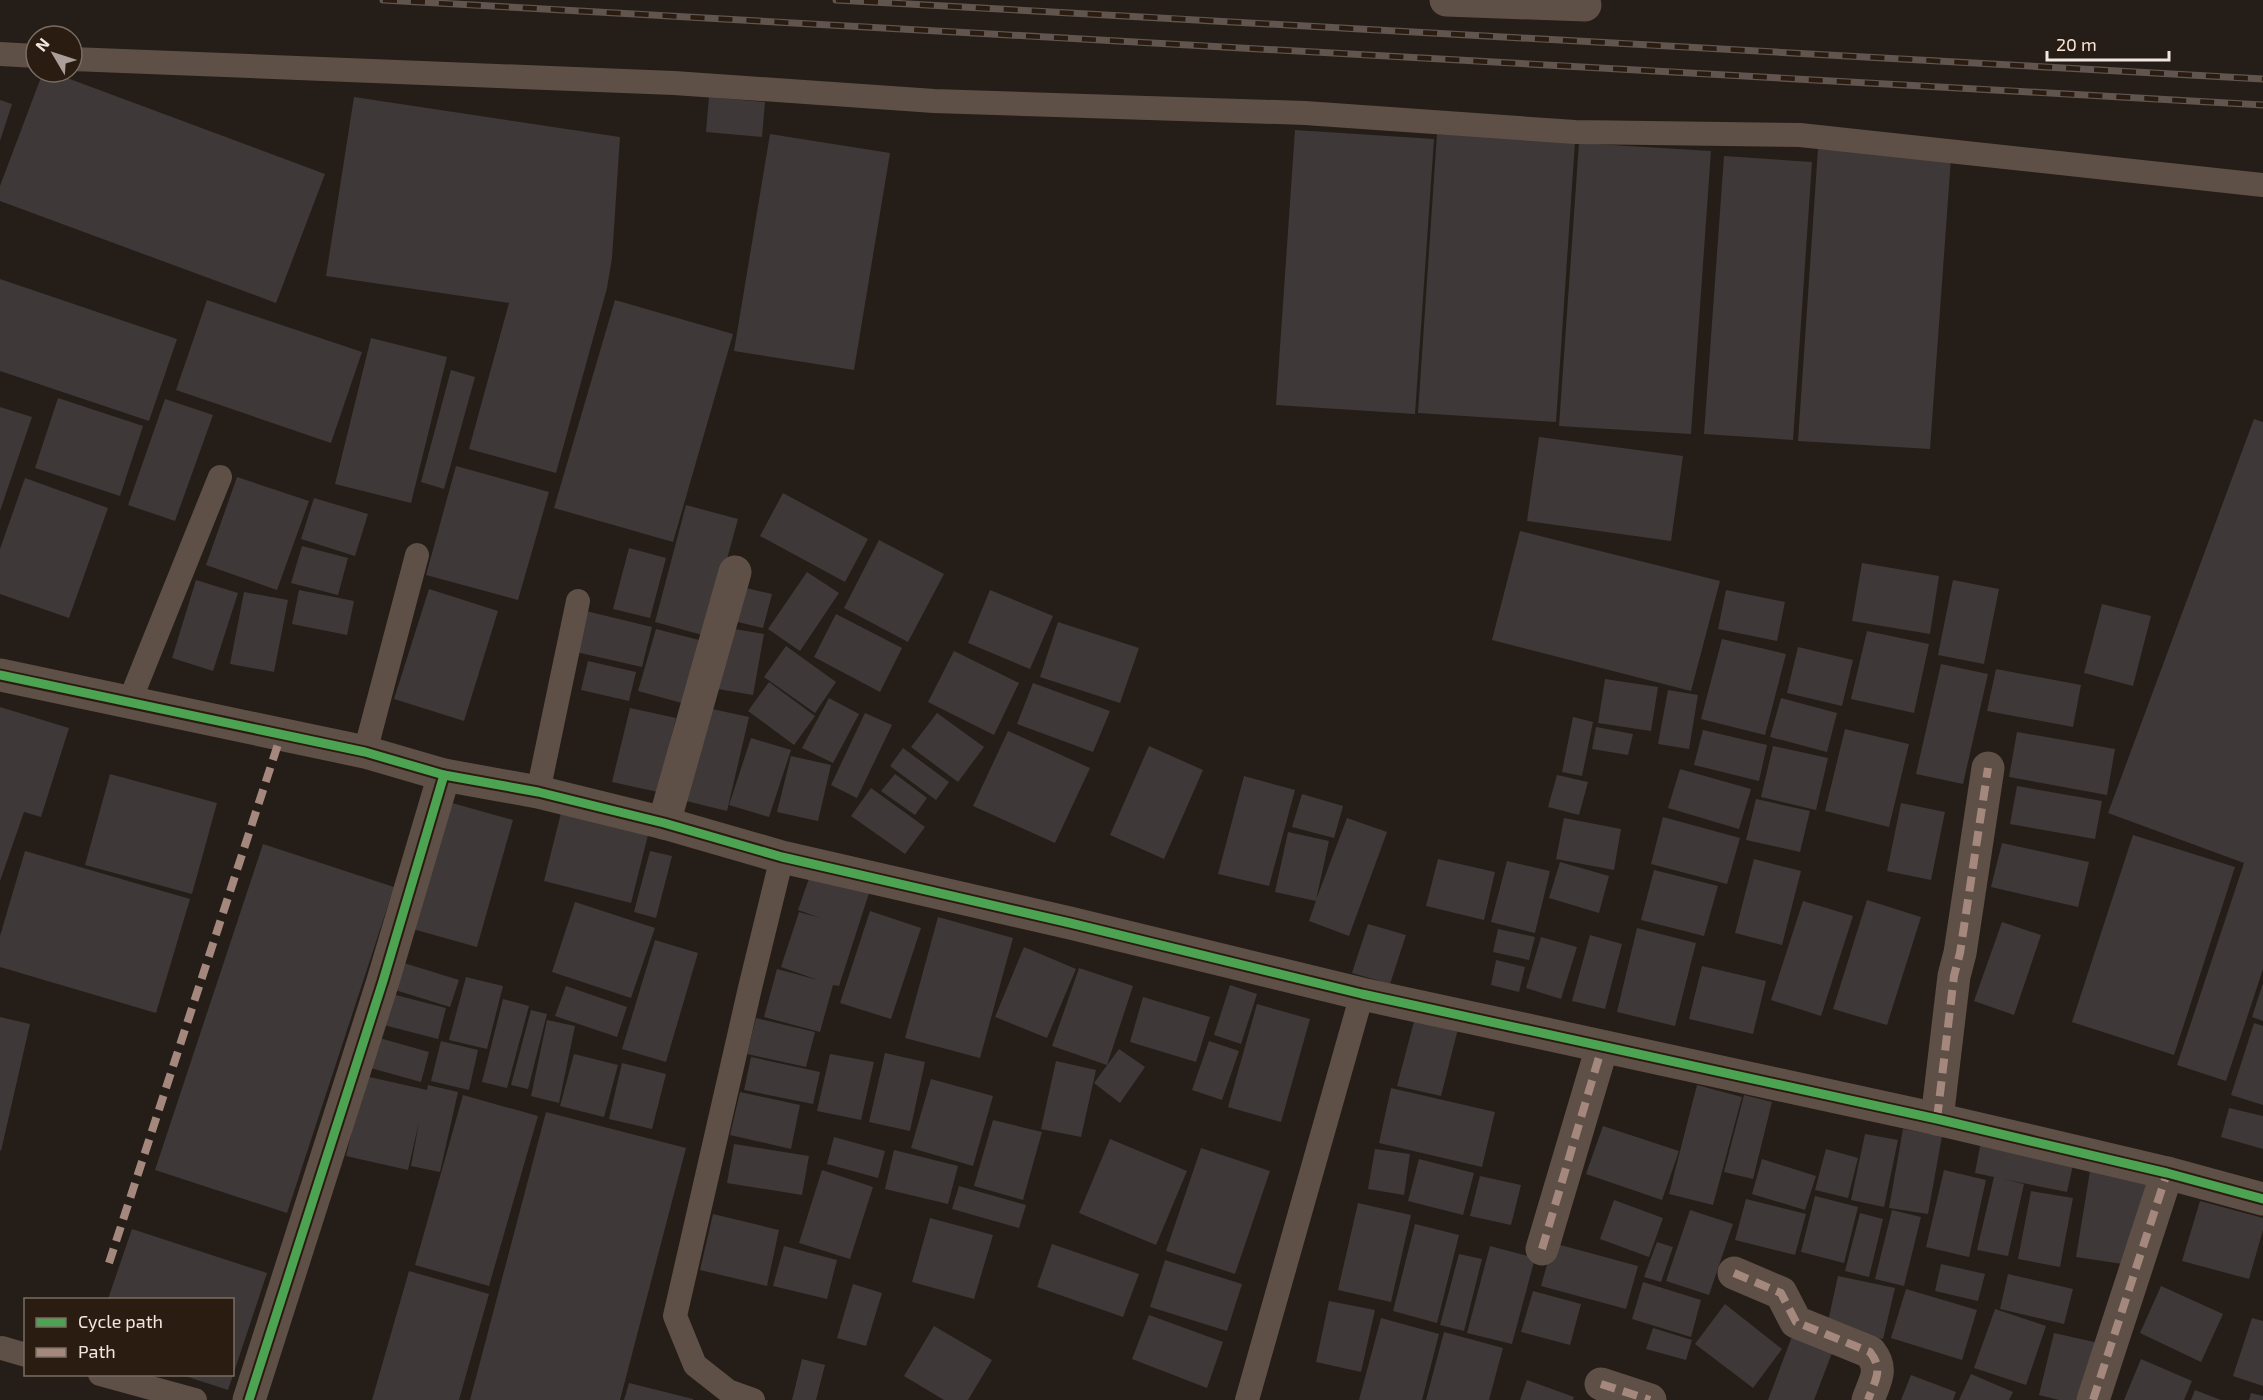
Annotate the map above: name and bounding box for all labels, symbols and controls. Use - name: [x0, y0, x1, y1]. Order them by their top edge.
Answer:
- north arrow: [24, 24, 84, 84]
- scale bar: [2047, 24, 2168, 62]
- text: 20 m: [2056, 33, 2097, 55]
- text: N: [31, 34, 53, 55]
- legend: [24, 1298, 234, 1376]
- text: Cycle path: [78, 1310, 163, 1332]
- text: Path: [78, 1340, 116, 1362]

